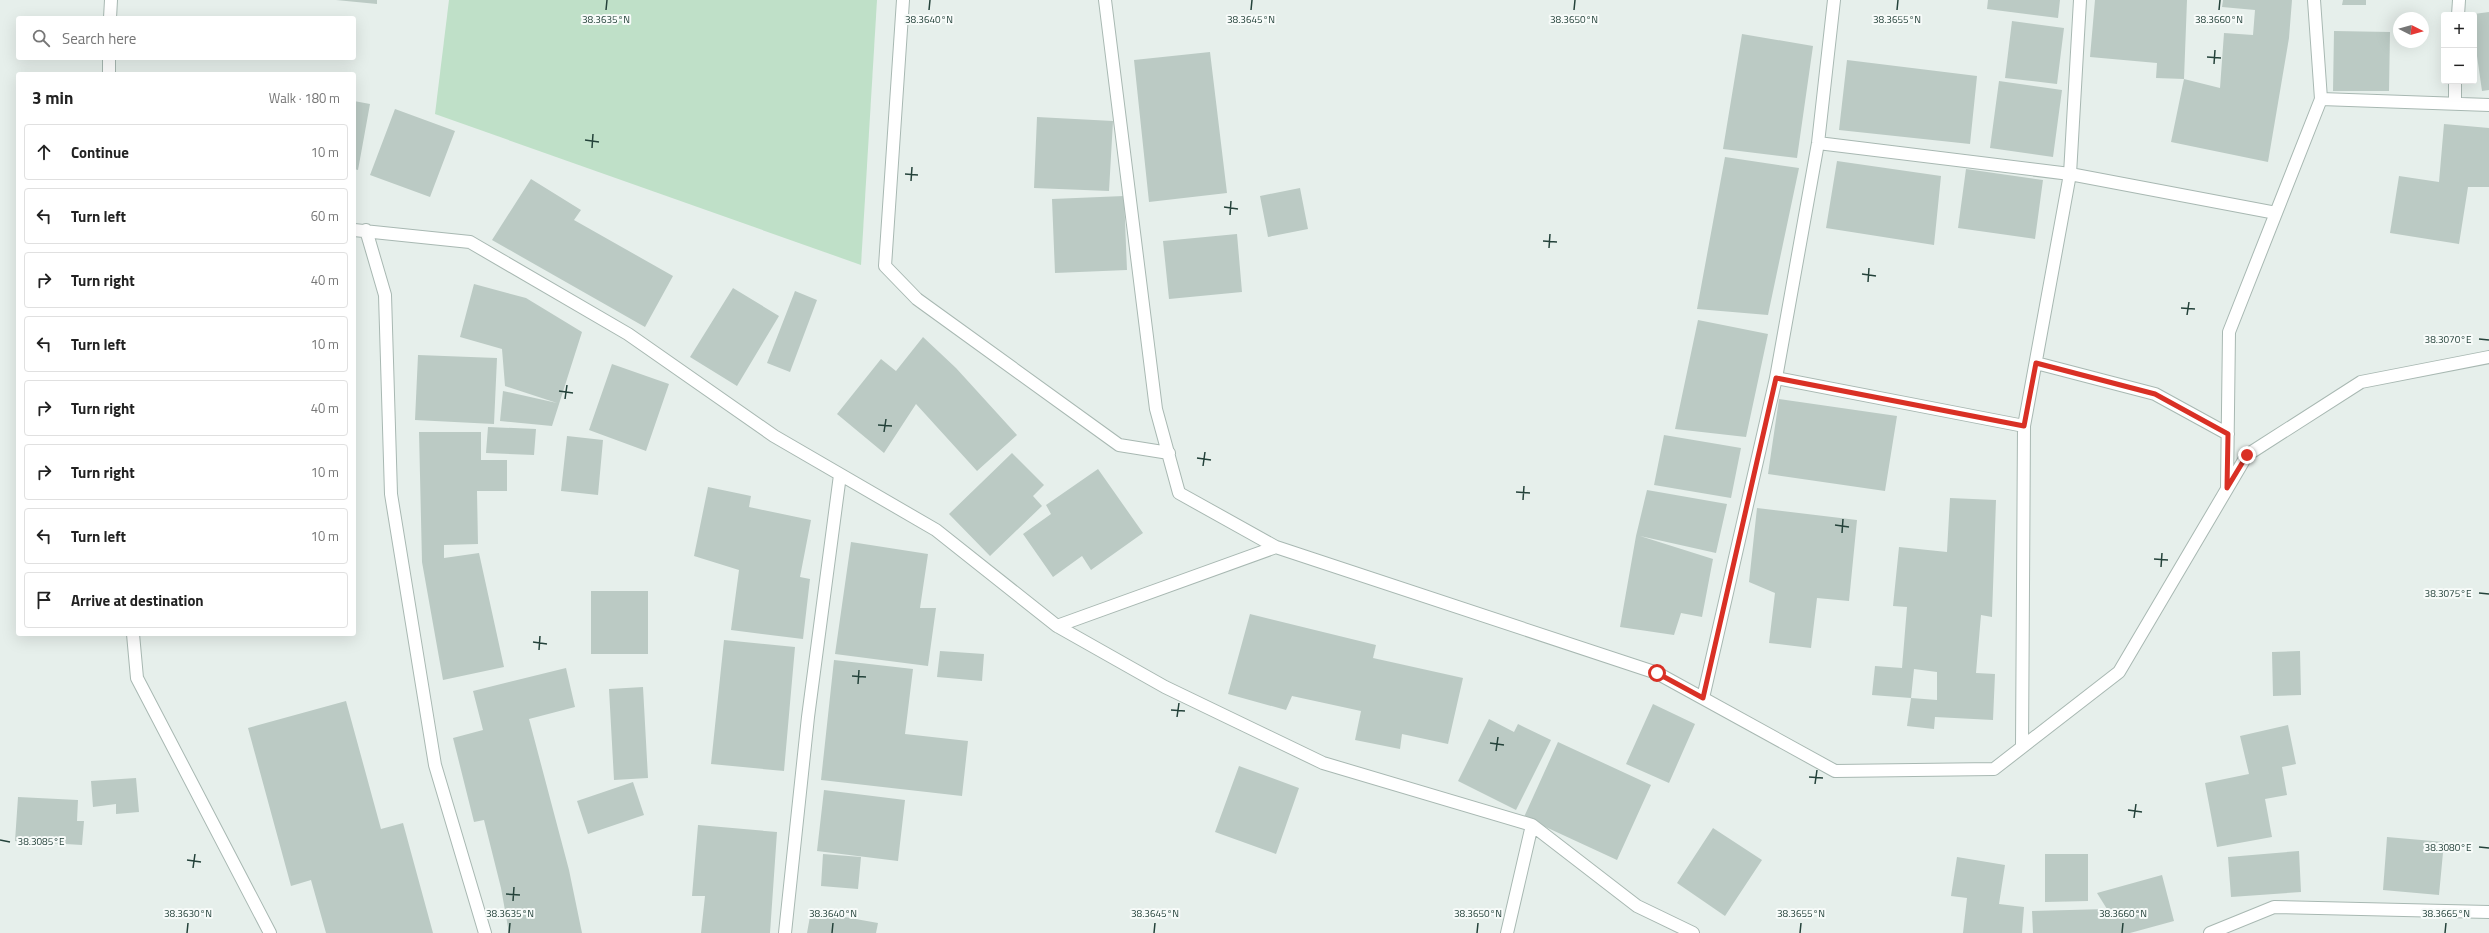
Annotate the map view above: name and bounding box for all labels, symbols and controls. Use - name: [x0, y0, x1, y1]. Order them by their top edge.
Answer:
- text: 38.3635°N: [582, 12, 630, 27]
- text: 38.3640°N: [905, 12, 953, 27]
- text: 38.3645°N: [1227, 12, 1275, 27]
- text: 38.3650°N: [1550, 12, 1598, 27]
- text: 38.3655°N: [1873, 12, 1921, 27]
- text: 38.3660°N: [2195, 12, 2243, 27]
- north arrow: [2393, 12, 2429, 48]
- map controls: [2441, 12, 2477, 84]
- button: +: [2441, 12, 2477, 48]
- search box: [16, 16, 356, 60]
- icon: search: [30, 27, 52, 49]
- text: Search here: [62, 27, 136, 50]
- button: −: [2441, 48, 2477, 84]
- text: 3 min: [32, 85, 73, 111]
- text: Walk · 180 m: [269, 88, 340, 108]
- icon: ahead: [33, 141, 55, 163]
- text: Continue: [71, 141, 129, 164]
- text: 10 m: [311, 142, 339, 162]
- icon: left: [33, 205, 55, 227]
- text: Turn left: [71, 205, 126, 228]
- text: 60 m: [311, 206, 339, 226]
- icon: right: [33, 269, 55, 291]
- text: Turn right: [71, 269, 135, 292]
- text: 40 m: [311, 270, 339, 290]
- text: 38.3070°E: [2425, 332, 2472, 347]
- icon: left: [33, 333, 55, 355]
- text: Turn left: [71, 333, 126, 356]
- text: 10 m: [311, 334, 339, 354]
- icon: right: [33, 397, 55, 419]
- text: Turn right: [71, 397, 135, 420]
- text: 40 m: [311, 398, 339, 418]
- route end: [2238, 446, 2256, 464]
- icon: right: [33, 461, 55, 483]
- text: Turn right: [71, 461, 135, 484]
- text: 10 m: [311, 462, 339, 482]
- icon: left: [33, 525, 55, 547]
- text: Turn left: [71, 525, 126, 548]
- text: 10 m: [311, 526, 339, 546]
- text: 38.3075°E: [2425, 586, 2472, 601]
- icon: arrive: [33, 589, 55, 611]
- text: Arrive at destination: [71, 589, 204, 612]
- route start: [1648, 664, 1666, 682]
- text: 38.3085°E: [18, 834, 65, 849]
- text: 38.3080°E: [2425, 840, 2472, 855]
- text: 38.3630°N: [164, 906, 212, 921]
- text: 38.3635°N: [486, 906, 534, 921]
- text: 38.3640°N: [809, 906, 857, 921]
- text: 38.3645°N: [1131, 906, 1179, 921]
- text: 38.3650°N: [1454, 906, 1502, 921]
- text: 38.3655°N: [1777, 906, 1825, 921]
- text: 38.3660°N: [2099, 906, 2147, 921]
- text: 38.3665°N: [2422, 906, 2470, 921]

